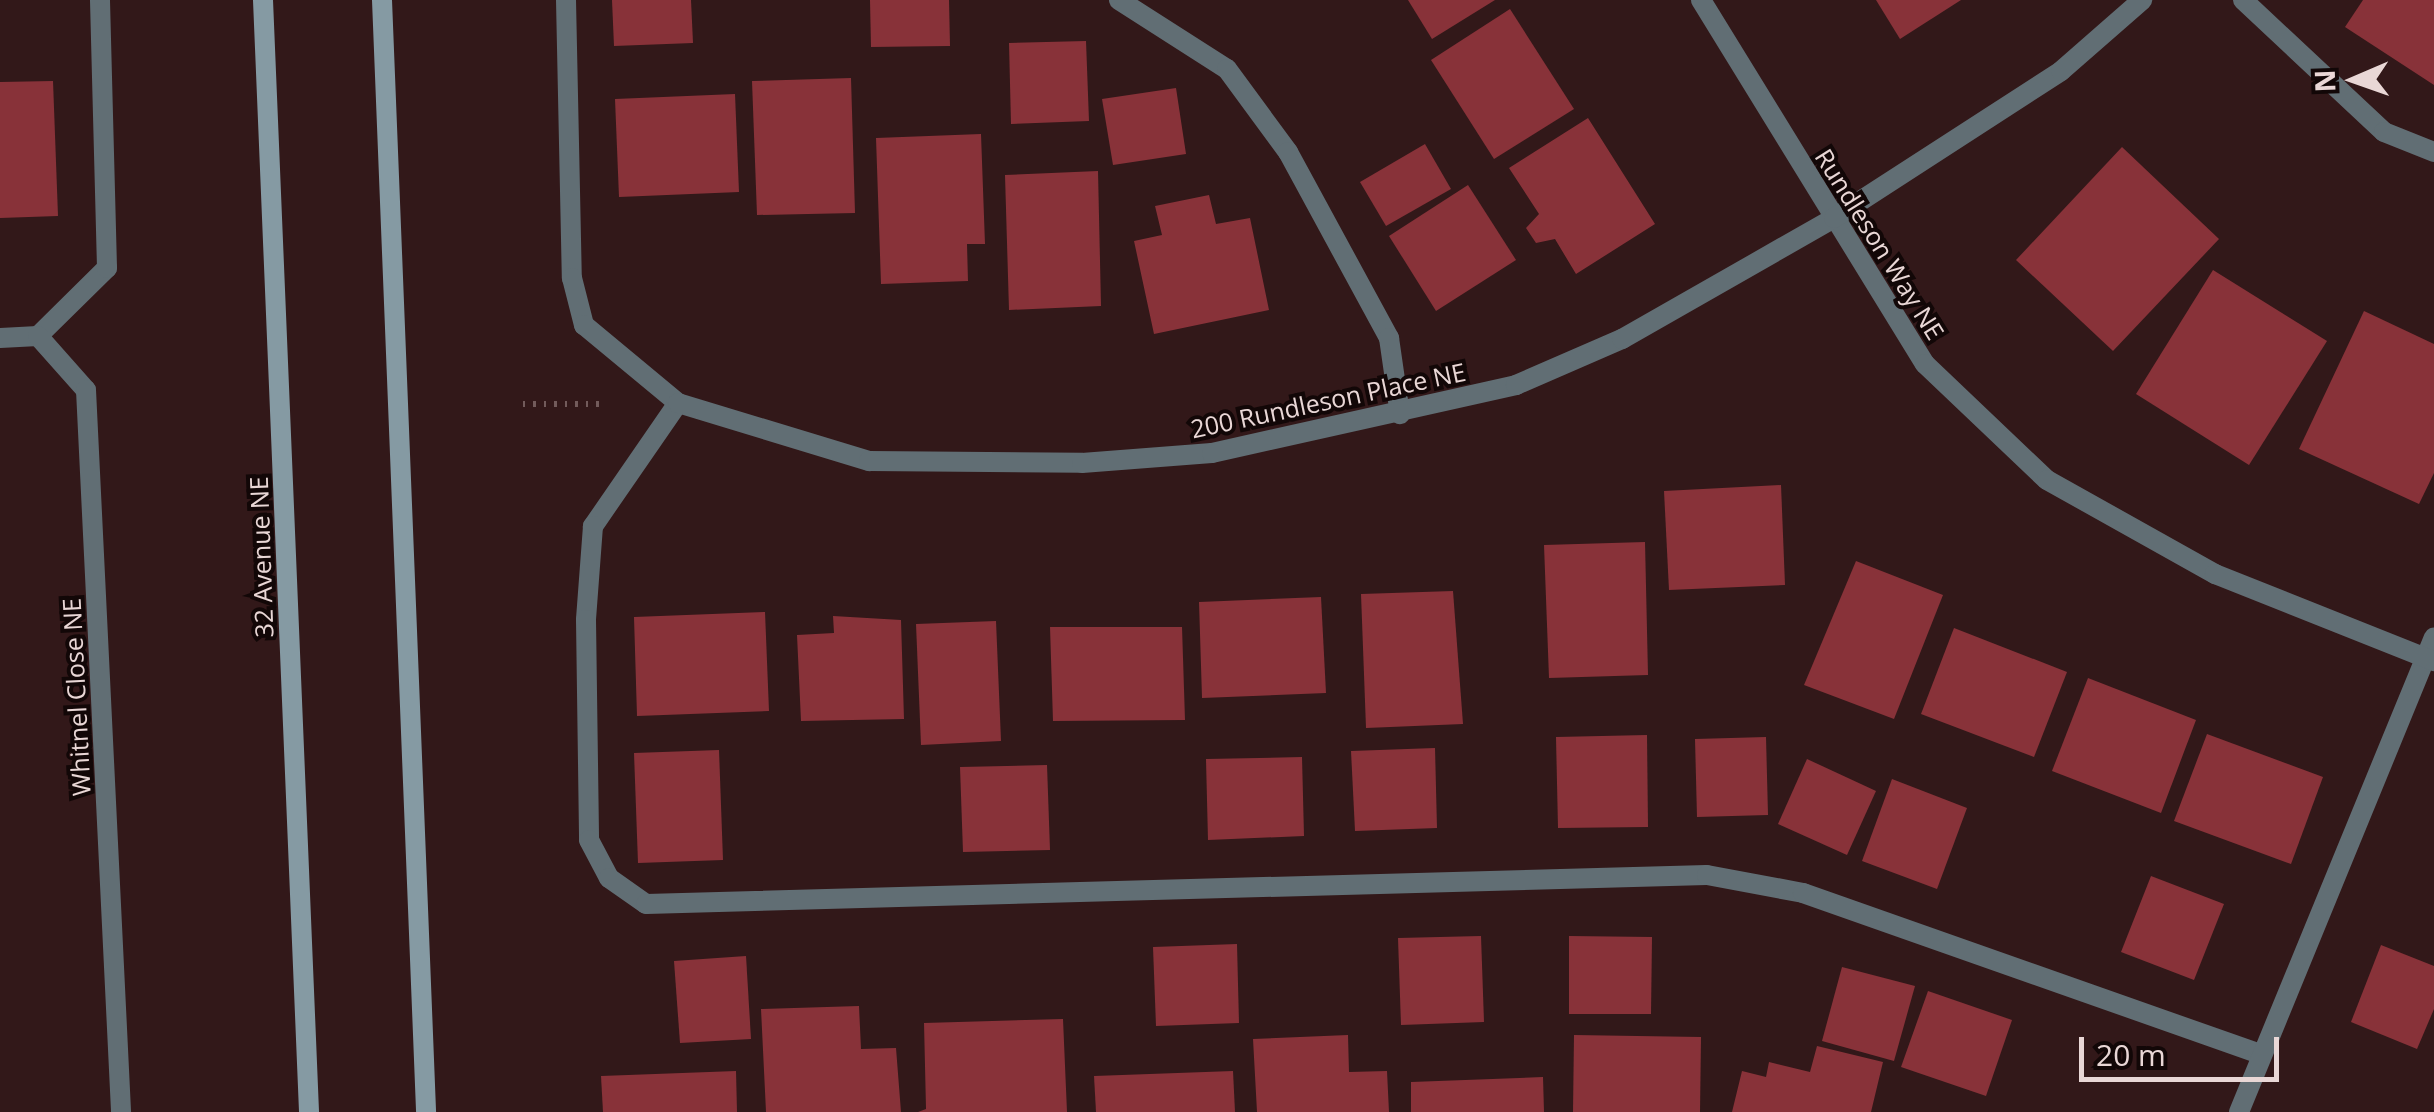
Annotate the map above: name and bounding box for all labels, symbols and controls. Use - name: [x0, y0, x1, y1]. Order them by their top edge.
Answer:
- north arrow: [2304, 30, 2404, 130]
- text: N: [2305, 69, 2343, 93]
- street label: Rundleson Way NE: [1809, 143, 1951, 345]
- street label: 200 Rundleson Place NE: [1188, 356, 1468, 444]
- street label: 32 Avenue NE: [243, 476, 279, 638]
- street label: Whitnel Close NE: [56, 597, 96, 797]
- scale bar: [2084, 1017, 2284, 1079]
- text: 20 m: [2096, 1034, 2166, 1075]

